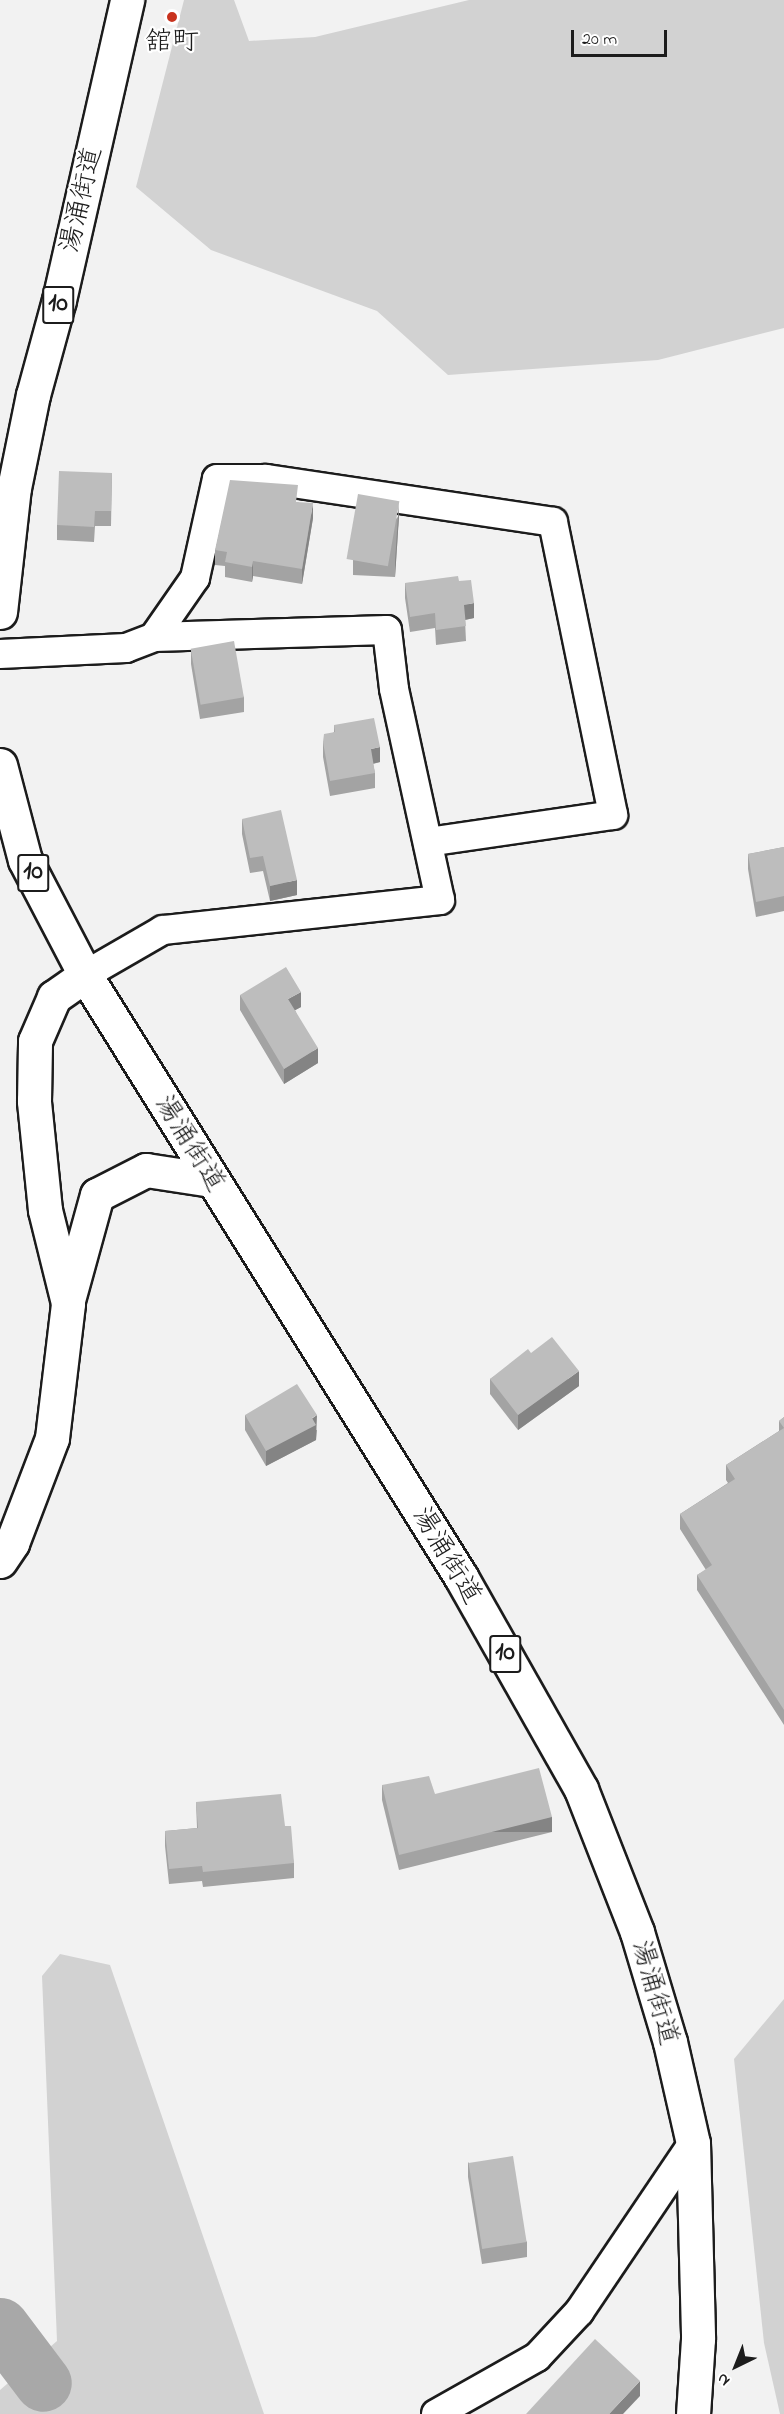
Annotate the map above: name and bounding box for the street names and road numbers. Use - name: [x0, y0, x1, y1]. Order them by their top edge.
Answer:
- street label: 湯涌街道: [54, 144, 110, 256]
- road number: 10: [42, 282, 74, 328]
- road number: 10: [16, 850, 50, 896]
- street label: 湯涌街道: [147, 1090, 231, 1198]
- street label: 湯涌街道: [404, 1501, 488, 1611]
- road number: 10: [488, 1631, 522, 1677]
- street label: 湯涌街道: [624, 1937, 684, 2049]

